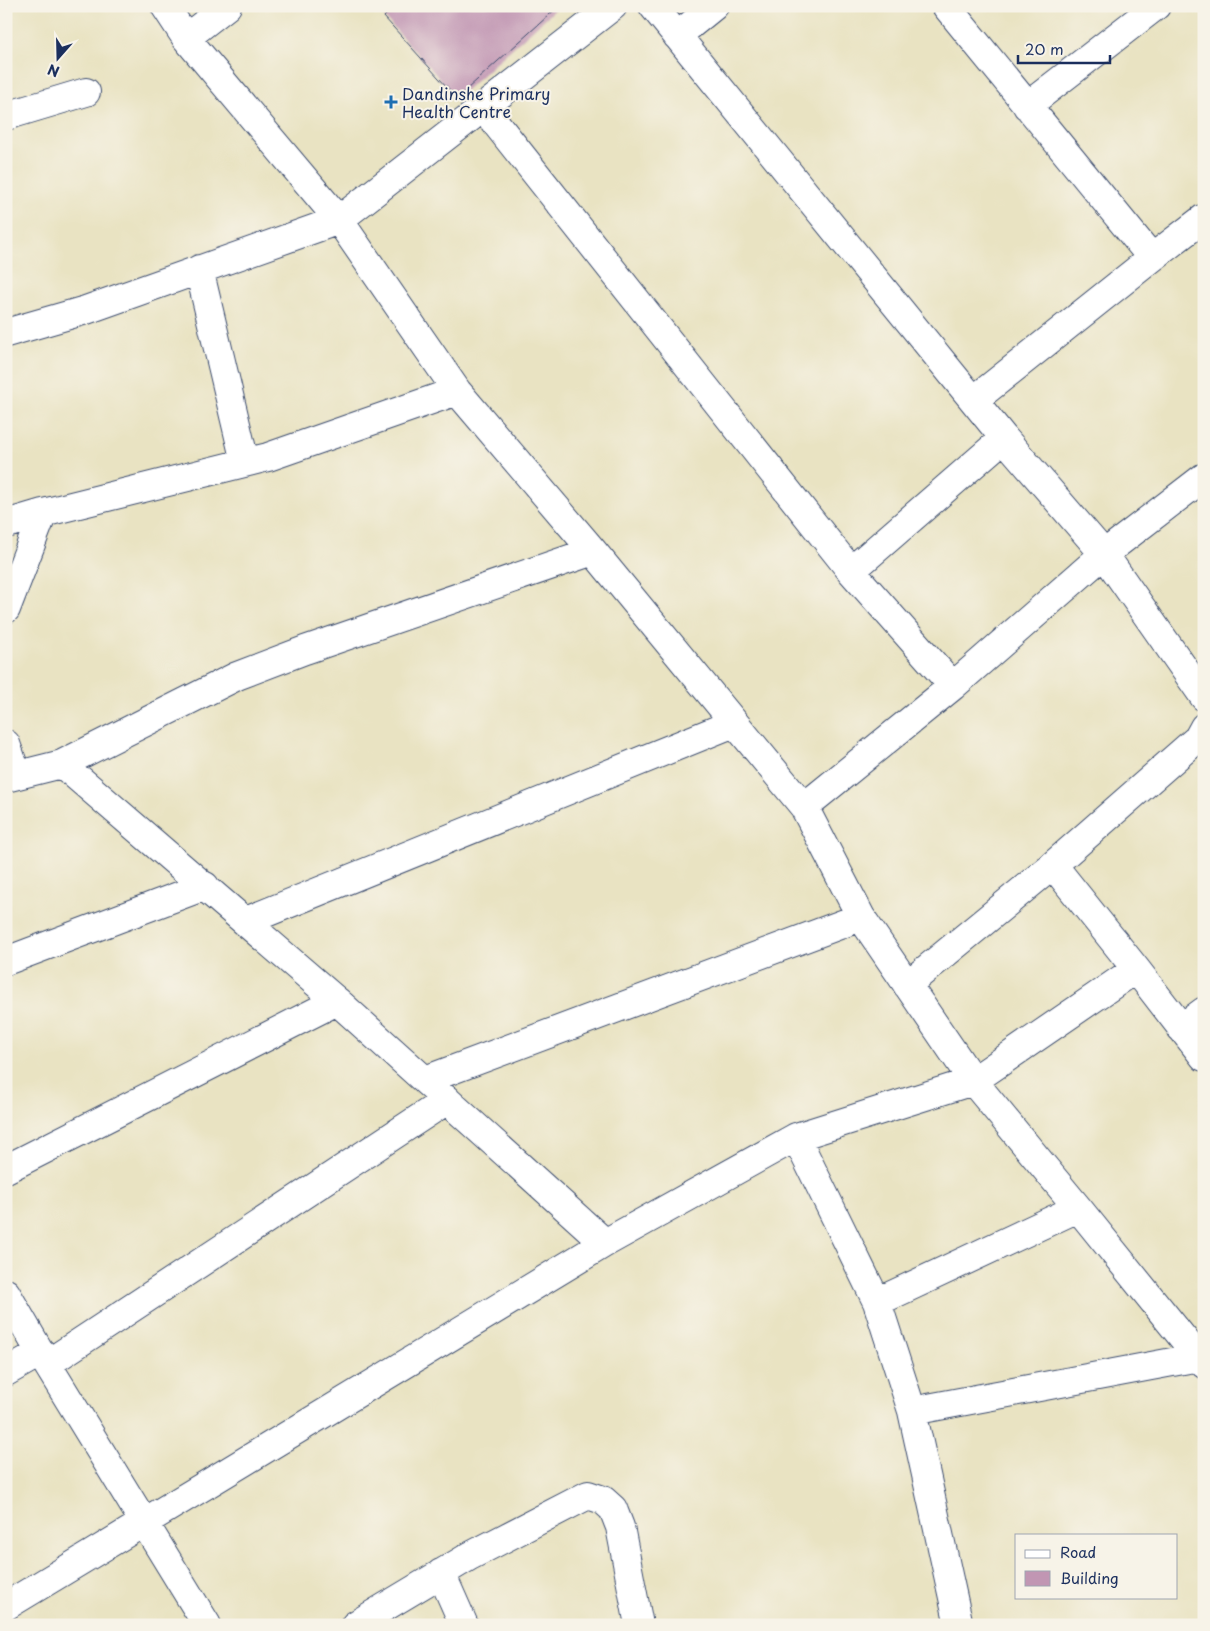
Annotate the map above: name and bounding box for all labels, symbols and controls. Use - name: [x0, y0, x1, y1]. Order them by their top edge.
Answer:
- north arrow: [32, 32, 82, 82]
- scale bar: [1018, 32, 1110, 64]
- text: 20 m: [1025, 37, 1064, 60]
- text: N: [45, 59, 62, 82]
- place label: Dandinshe Primary Health Centre: [402, 81, 551, 123]
- marker: Dandinshe Primary Health Centre: [384, 95, 398, 109]
- legend: [1015, 1534, 1178, 1598]
- text: Road: [1060, 1540, 1096, 1563]
- text: Building: [1060, 1566, 1119, 1589]

